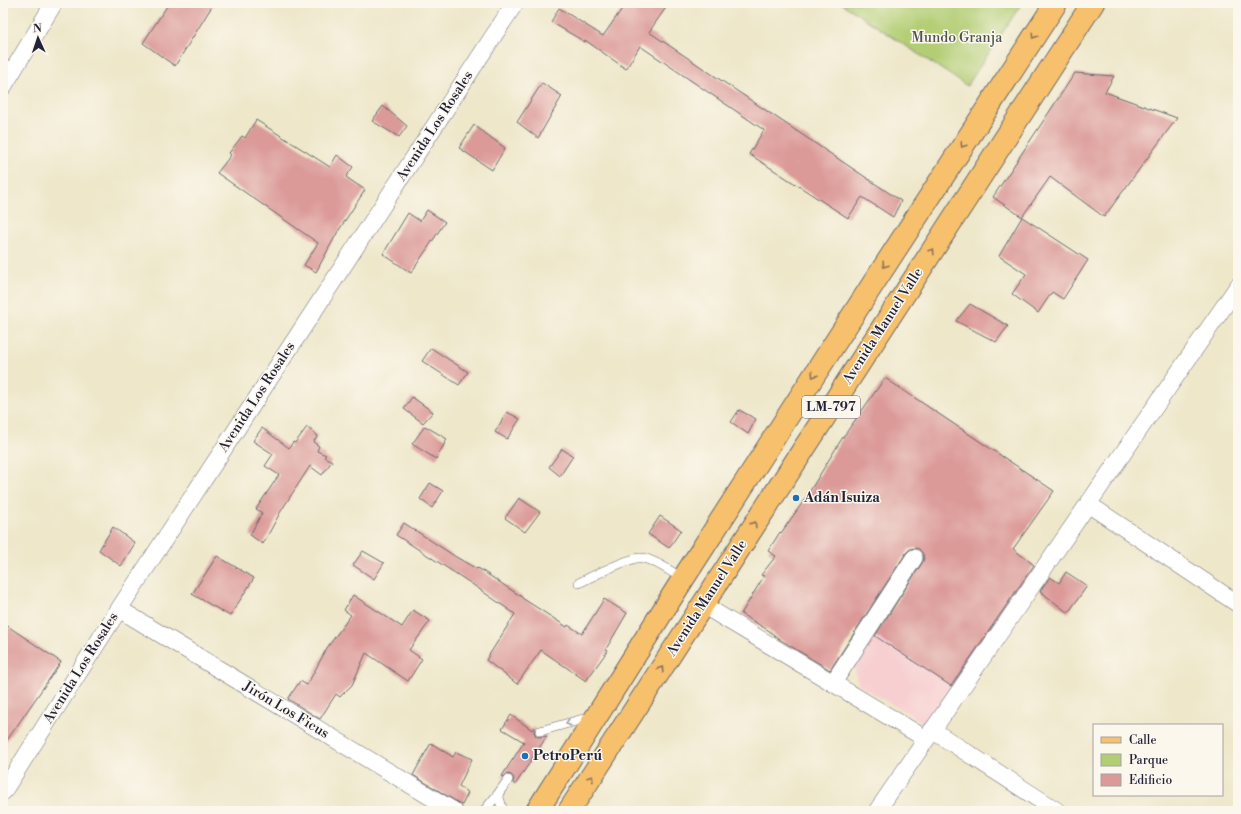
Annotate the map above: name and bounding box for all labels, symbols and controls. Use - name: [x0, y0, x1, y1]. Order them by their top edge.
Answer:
- north arrow: [18, 18, 58, 58]
- text: N: [33, 22, 43, 36]
- park label: Mundo Granja: [912, 29, 1003, 47]
- one-way arrow: [1032, 32, 1039, 39]
- street label: Avenida Los Rosales: [392, 68, 477, 185]
- one-way arrow: [961, 140, 968, 147]
- one-way arrow: [927, 248, 935, 255]
- one-way arrow: [882, 261, 890, 268]
- street label: Avenida Manuel Valle: [838, 265, 927, 388]
- street label: Avenida Los Rosales: [214, 339, 299, 456]
- one-way arrow: [812, 370, 819, 377]
- road number: LM-797: [802, 396, 860, 418]
- place label: Adán Isuiza: [803, 489, 880, 507]
- marker: Adán Isuiza: [791, 493, 801, 503]
- one-way arrow: [749, 522, 756, 529]
- street label: Avenida Manuel Valle: [662, 537, 751, 660]
- street label: Avenida Los Rosales: [39, 609, 122, 728]
- one-way arrow: [656, 666, 664, 673]
- street label: Jirón Los Ficus: [239, 677, 332, 743]
- one-way arrow: [565, 718, 572, 727]
- legend: [1093, 724, 1223, 796]
- text: Calle: [1129, 733, 1156, 748]
- place label: PetroPerú: [533, 747, 603, 765]
- marker: PetroPerú: [520, 751, 530, 761]
- text: Parque: [1129, 753, 1168, 768]
- text: Edificio: [1129, 773, 1172, 788]
- one-way arrow: [586, 775, 593, 782]

